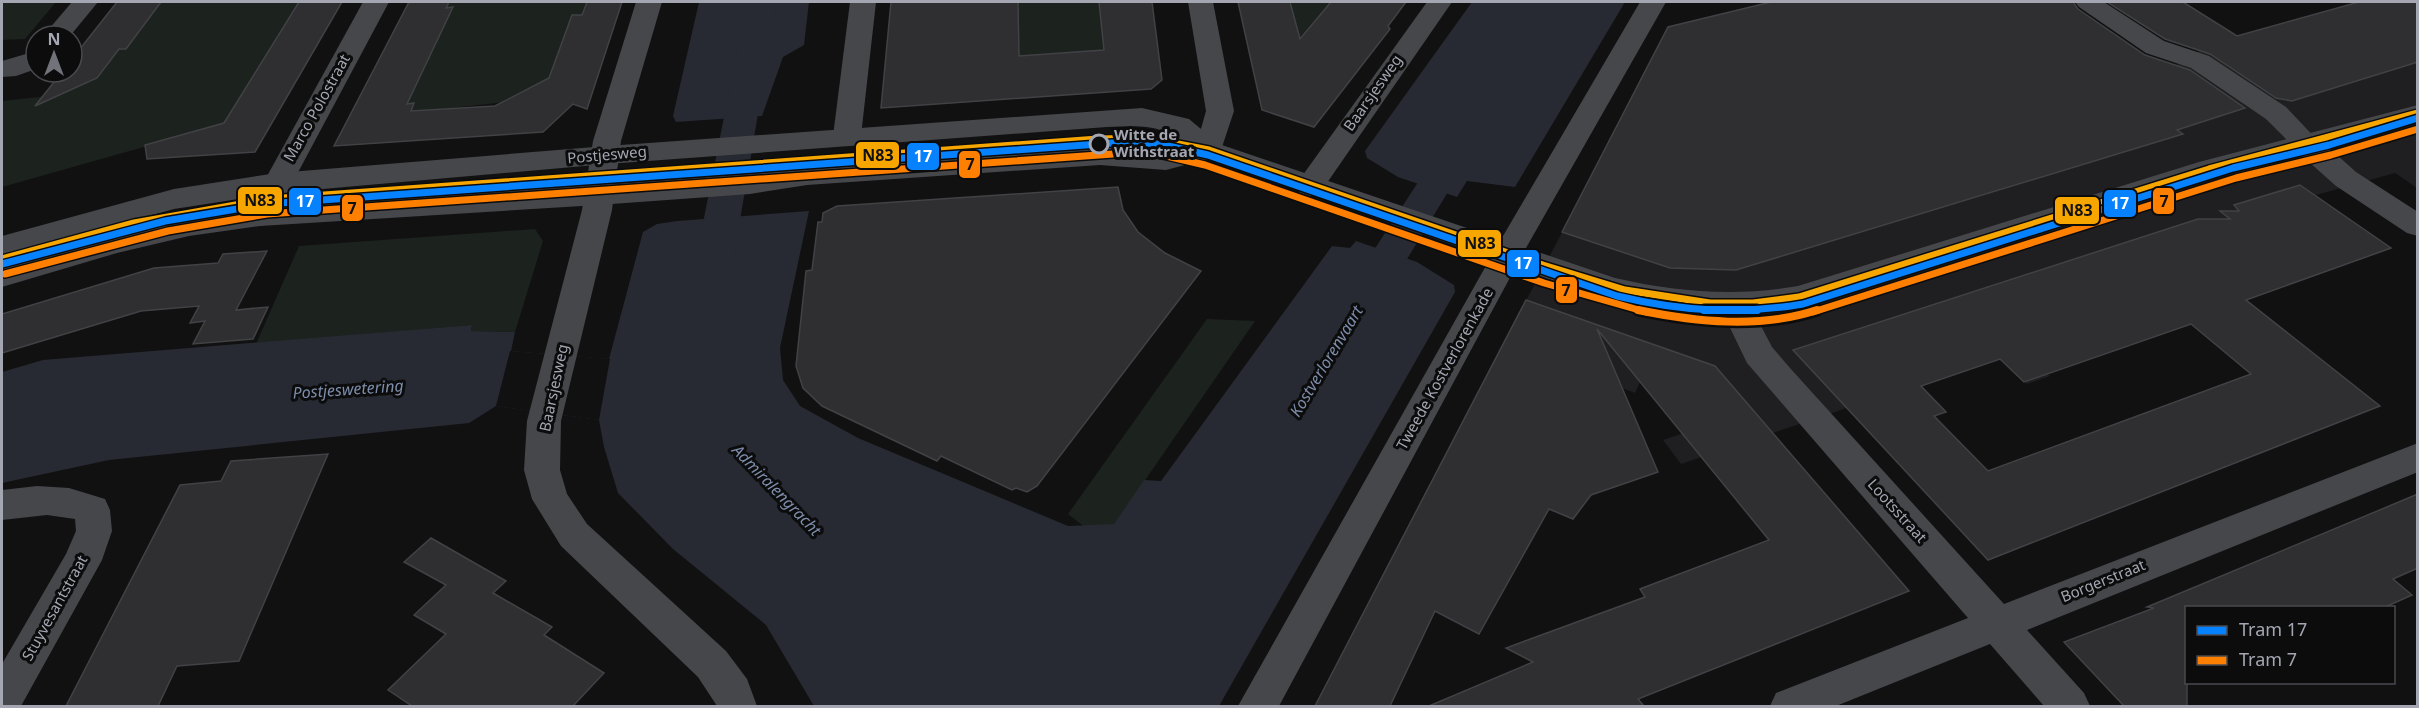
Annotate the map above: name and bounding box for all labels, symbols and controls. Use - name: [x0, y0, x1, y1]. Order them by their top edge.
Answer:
- north arrow: [24, 24, 84, 84]
- text: N: [47, 28, 61, 50]
- street label: Marco Polostraat: [278, 50, 354, 165]
- street label: Baarsjesweg: [1338, 50, 1406, 135]
- place label: Witte de Withstraat: [1114, 124, 1195, 161]
- marker: Witte de Withstraat: [1089, 134, 1109, 154]
- street label: Postjesweg: [566, 141, 648, 167]
- line badge: N83: [855, 141, 900, 169]
- line badge: 17: [906, 142, 940, 171]
- text: N83: [862, 144, 894, 166]
- text: 17: [914, 145, 932, 167]
- line badge: 7: [958, 150, 981, 179]
- text: 7: [965, 153, 975, 175]
- line badge: N83: [237, 186, 283, 215]
- line badge: 17: [288, 187, 322, 216]
- line badge: 7: [2152, 187, 2175, 215]
- text: N83: [244, 189, 276, 211]
- line badge: 17: [2103, 189, 2137, 218]
- text: 17: [296, 190, 314, 212]
- text: 7: [2159, 190, 2169, 212]
- text: 17: [2111, 192, 2129, 214]
- line badge: 7: [341, 194, 364, 222]
- line badge: N83: [2054, 196, 2100, 225]
- text: 7: [347, 197, 357, 219]
- text: N83: [2061, 199, 2093, 221]
- line badge: N83: [1457, 229, 1502, 258]
- text: N83: [1464, 232, 1496, 254]
- line badge: 17: [1506, 249, 1540, 278]
- text: 17: [1514, 252, 1532, 274]
- line badge: 7: [1555, 276, 1578, 304]
- text: 7: [1561, 279, 1571, 301]
- street label: Tweede Kostverlorenkade: [1391, 284, 1497, 453]
- water label: Kostverlorenvaart: [1284, 301, 1368, 421]
- street label: Baarsjesweg: [534, 342, 572, 433]
- water label: Postjeswetering: [292, 374, 404, 404]
- water label: Admiralengracht: [727, 439, 827, 541]
- street label: Lootsstraat: [1864, 474, 1932, 547]
- street label: Stuyvesantstraat: [17, 551, 92, 664]
- street label: Borgerstraat: [2057, 554, 2148, 606]
- legend: [2185, 606, 2395, 684]
- text: Tram 17: [2239, 617, 2307, 641]
- text: Tram 7: [2239, 647, 2297, 671]

